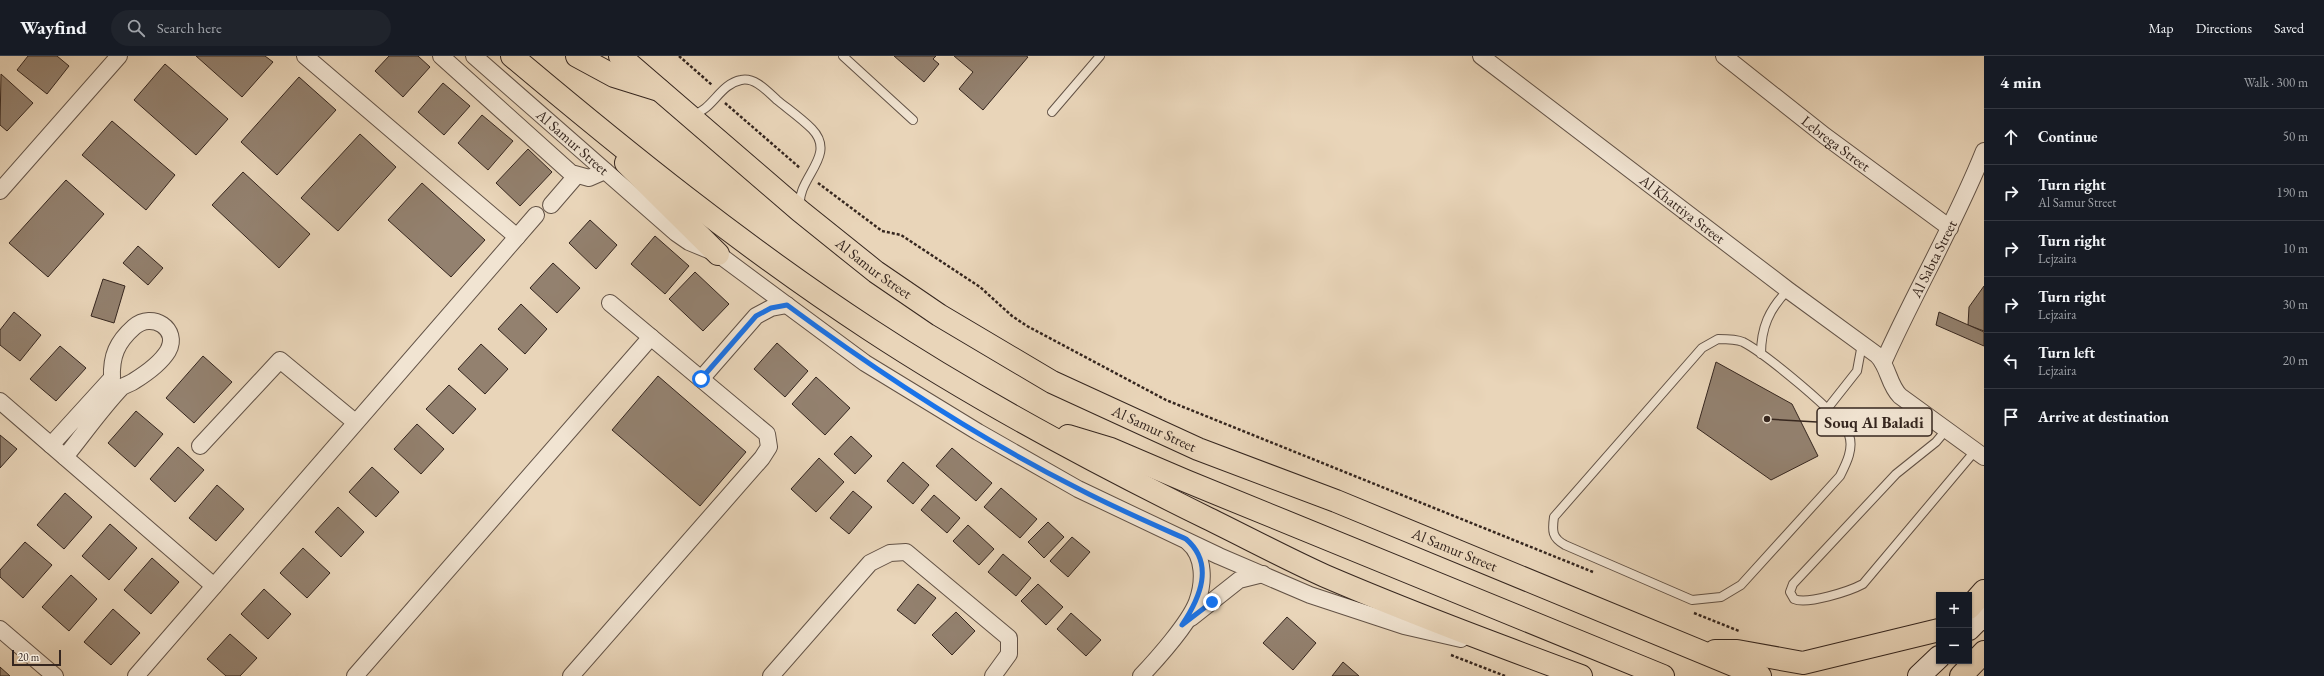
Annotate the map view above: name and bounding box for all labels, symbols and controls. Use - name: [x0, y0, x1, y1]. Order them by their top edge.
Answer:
- search box: [111, 10, 391, 46]
- text: Wayfind: [20, 15, 87, 40]
- icon: search: [125, 17, 147, 39]
- text: Search here: [157, 18, 222, 37]
- text: Map: [2148, 19, 2174, 37]
- text: Directions: [2196, 19, 2252, 37]
- text: Saved: [2274, 19, 2304, 37]
- text: 4 min: [2000, 71, 2041, 93]
- text: Walk · 300 m: [2244, 74, 2308, 91]
- street label: Al Samur Street: [532, 104, 613, 179]
- street label: Lebrega Street: [1798, 111, 1875, 175]
- icon: ahead: [2000, 126, 2022, 148]
- text: Continue: [2038, 127, 2098, 146]
- text: 50 m: [2283, 128, 2308, 145]
- street label: Al Khattiya Street: [1635, 170, 1729, 248]
- text: Turn right: [2038, 175, 2106, 194]
- icon: right: [2000, 182, 2022, 204]
- text: 190 m: [2277, 184, 2308, 201]
- text: Al Samur Street: [2038, 194, 2116, 211]
- street label: Al Sabta Street: [1905, 216, 1961, 301]
- text: Turn right: [2038, 231, 2106, 250]
- street label: Al Samur Street: [831, 233, 916, 303]
- icon: right: [2000, 238, 2022, 260]
- text: 10 m: [2283, 240, 2308, 257]
- text: Lejzaira: [2038, 250, 2076, 267]
- text: Turn right: [2038, 287, 2106, 306]
- icon: right: [2000, 294, 2022, 316]
- text: 30 m: [2283, 296, 2308, 313]
- text: Lejzaira: [2038, 306, 2076, 323]
- text: Turn left: [2038, 343, 2095, 362]
- icon: left: [2000, 350, 2022, 372]
- text: 20 m: [2283, 352, 2308, 369]
- text: Lejzaira: [2038, 362, 2076, 379]
- route start: [692, 370, 710, 388]
- street label: Al Samur Street: [1108, 400, 1200, 456]
- icon: arrive: [2000, 406, 2022, 428]
- text: Arrive at destination: [2038, 407, 2169, 426]
- callout: Souq Al Baladi: [1817, 408, 1932, 436]
- text: Souq Al Baladi: [1824, 412, 1924, 433]
- street label: Al Samur Street: [1408, 523, 1501, 576]
- map controls: [1936, 592, 1972, 664]
- button: +: [1936, 592, 1972, 628]
- route end: [1203, 593, 1221, 611]
- button: −: [1936, 628, 1972, 664]
- scale bar: [12, 648, 61, 667]
- text: 20 m: [18, 650, 39, 664]

